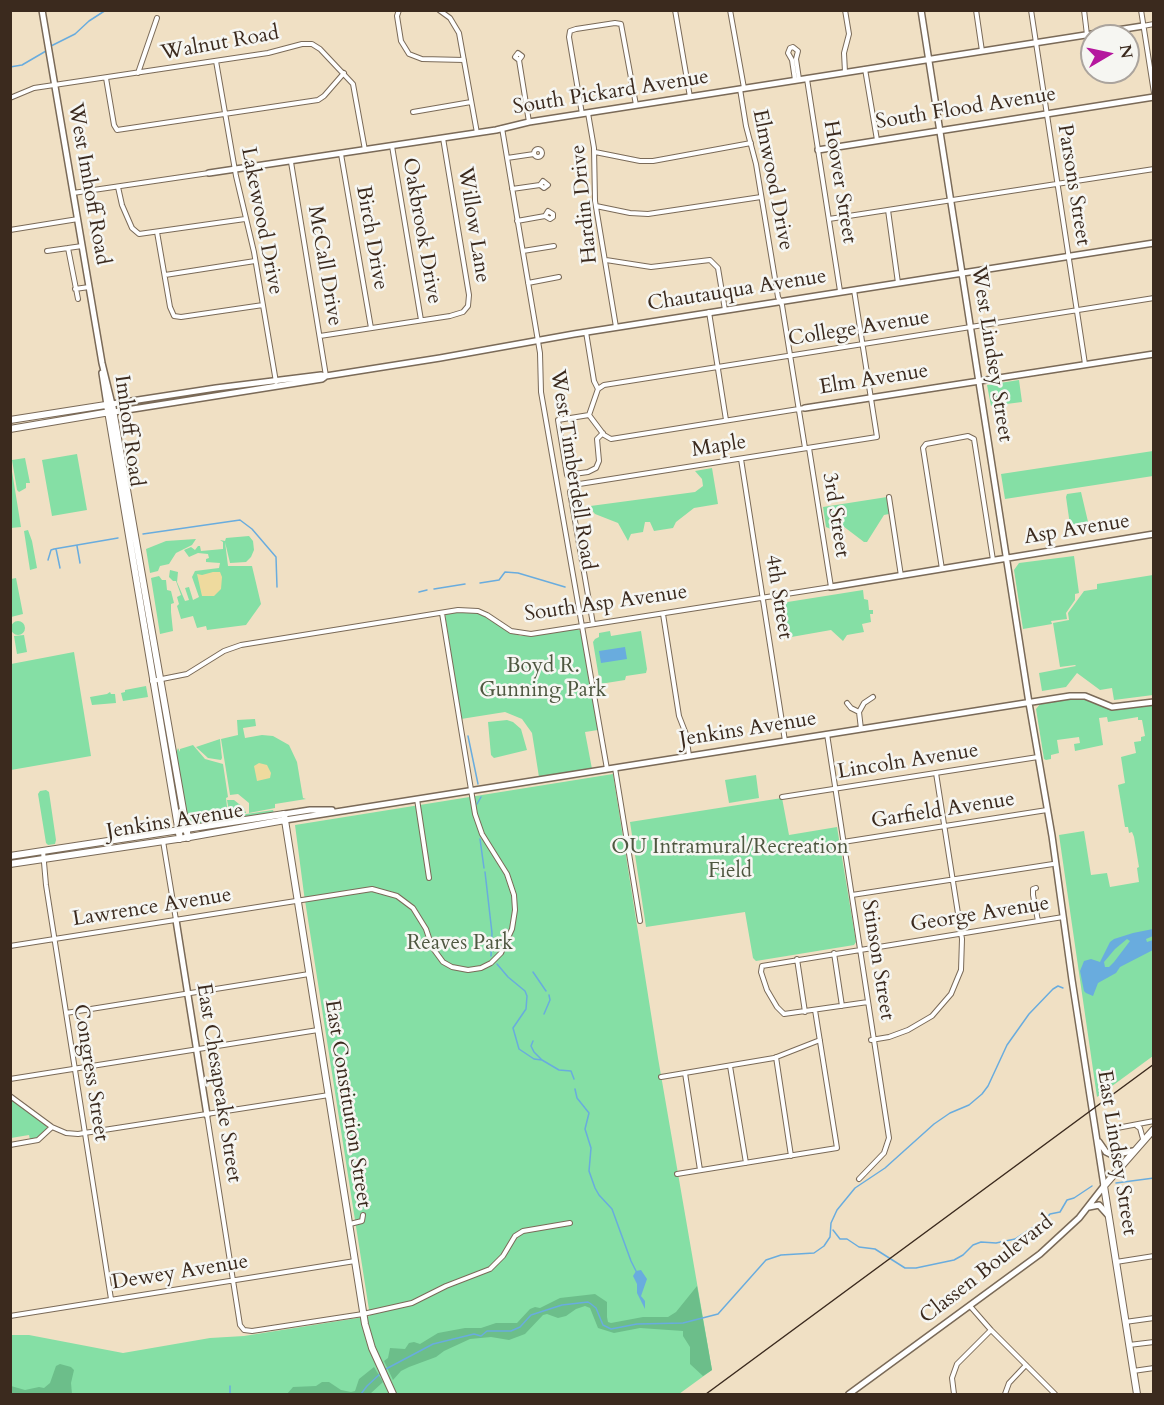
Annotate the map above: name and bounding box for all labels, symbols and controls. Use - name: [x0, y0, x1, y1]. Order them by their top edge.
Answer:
- street label: Walnut Road: [159, 21, 281, 67]
- north arrow: [1080, 24, 1140, 84]
- text: N: [1114, 43, 1138, 60]
- street label: South Pickard Avenue: [511, 65, 711, 121]
- street label: South Flood Avenue: [874, 82, 1058, 136]
- street label: West Imhoff Road: [61, 101, 115, 267]
- street label: Elmwood Drive: [746, 107, 798, 253]
- street label: Hoover Street: [817, 119, 861, 245]
- street label: Parsons Street: [1051, 122, 1095, 248]
- street label: Hardin Drive: [566, 143, 604, 265]
- street label: Lakewood Drive: [234, 145, 288, 297]
- street label: Oakbrook Drive: [396, 156, 446, 306]
- street label: Willow Lane: [451, 165, 495, 285]
- street label: Birch Drive: [349, 184, 393, 292]
- street label: McCall Drive: [301, 204, 347, 328]
- street label: Chautauqua Avenue: [646, 264, 828, 318]
- street label: West Lindsey Street: [965, 264, 1017, 444]
- street label: College Avenue: [787, 305, 931, 353]
- street label: Elm Avenue: [818, 359, 930, 401]
- street label: West Timberdell Road: [544, 368, 600, 572]
- street label: Imhoff Road: [108, 374, 148, 488]
- street label: Maple: [690, 430, 748, 464]
- street label: 3rd Street: [816, 471, 854, 559]
- street label: Asp Avenue: [1022, 509, 1132, 551]
- street label: 4th Street: [759, 553, 797, 641]
- street label: South Asp Avenue: [523, 580, 689, 628]
- park label: Boyd R. Gunning Park: [479, 654, 607, 704]
- street label: Jenkins Avenue: [678, 707, 818, 753]
- street label: Lincoln Avenue: [836, 738, 980, 786]
- street label: Garfield Avenue: [869, 787, 1017, 835]
- street label: Jenkins Avenue: [105, 799, 245, 845]
- park label: OU Intramural/Recreation Field: [611, 835, 849, 885]
- street label: Lawrence Avenue: [71, 883, 233, 933]
- street label: George Avenue: [909, 892, 1051, 938]
- street label: Stinson Street: [855, 898, 899, 1022]
- park label: Reaves Park: [407, 931, 513, 957]
- street label: East Chesapeake Street: [190, 982, 246, 1184]
- street label: East Constitution Street: [318, 998, 376, 1210]
- street label: Congress Street: [67, 1003, 113, 1143]
- street label: East Lindsey Street: [1091, 1069, 1141, 1237]
- street label: Classen Boulevard: [915, 1210, 1059, 1330]
- street label: Dewey Avenue: [110, 1250, 250, 1296]

